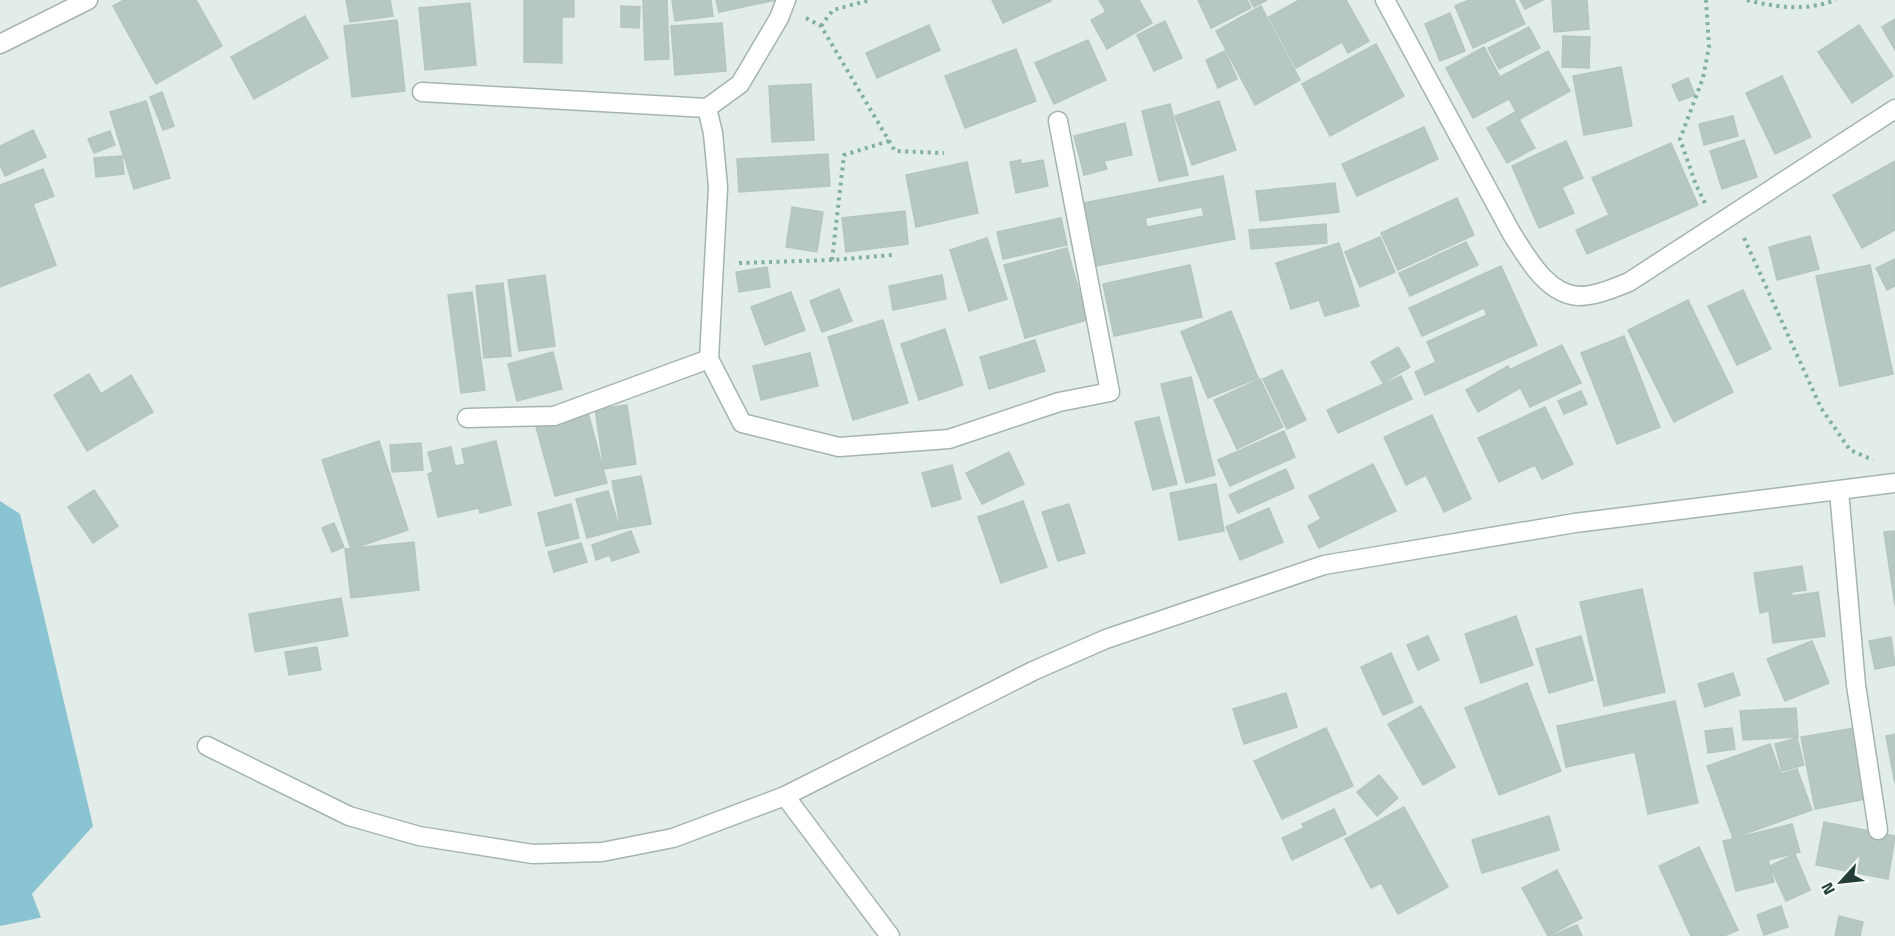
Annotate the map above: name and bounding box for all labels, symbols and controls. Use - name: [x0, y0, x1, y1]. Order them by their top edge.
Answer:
- north arrow: [1811, 852, 1871, 912]
- text: N: [1814, 878, 1841, 899]

